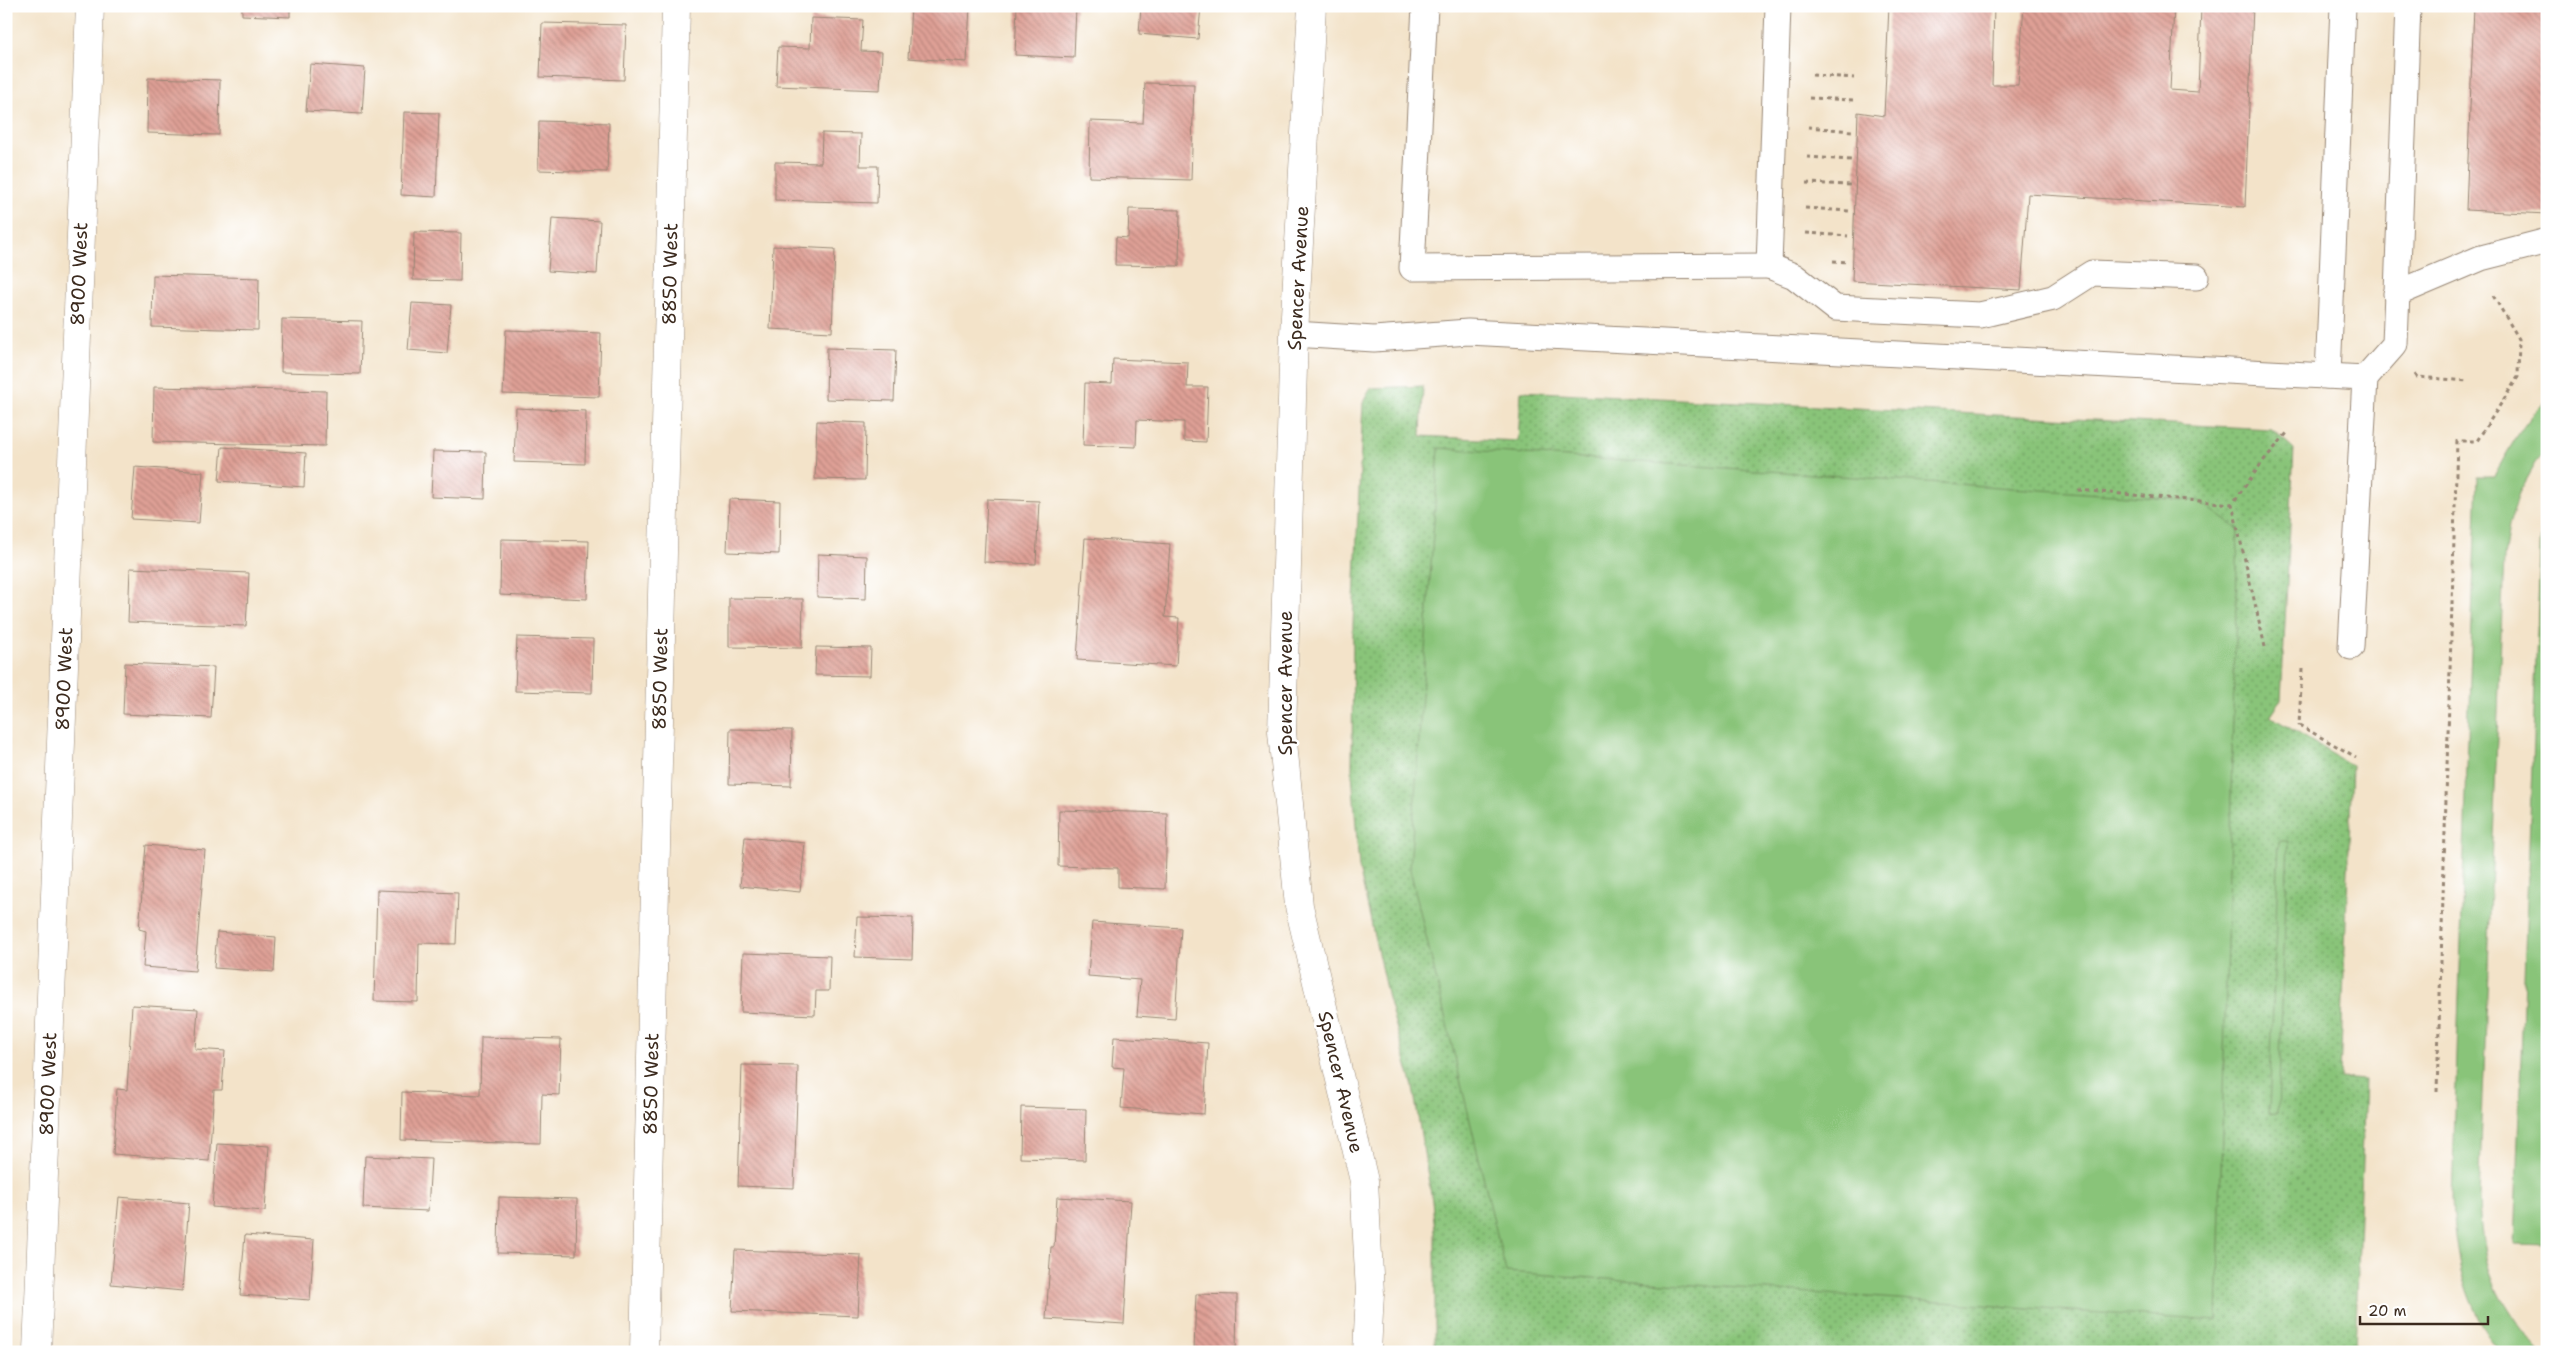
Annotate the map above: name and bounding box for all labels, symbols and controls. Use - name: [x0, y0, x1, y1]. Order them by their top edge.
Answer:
- street label: Spencer Avenue: [1282, 205, 1314, 351]
- street label: 8900 West: [65, 222, 93, 326]
- street label: 8850 West: [657, 223, 683, 325]
- street label: Spencer Avenue: [1273, 610, 1298, 756]
- street label: 8900 West: [50, 627, 78, 731]
- street label: 8850 West: [647, 628, 673, 730]
- street label: Spencer Avenue: [1313, 1009, 1369, 1155]
- street label: 8900 West: [34, 1032, 62, 1136]
- street label: 8850 West: [638, 1033, 664, 1135]
- scale bar: [2360, 1293, 2488, 1325]
- text: 20 m: [2368, 1301, 2407, 1321]

